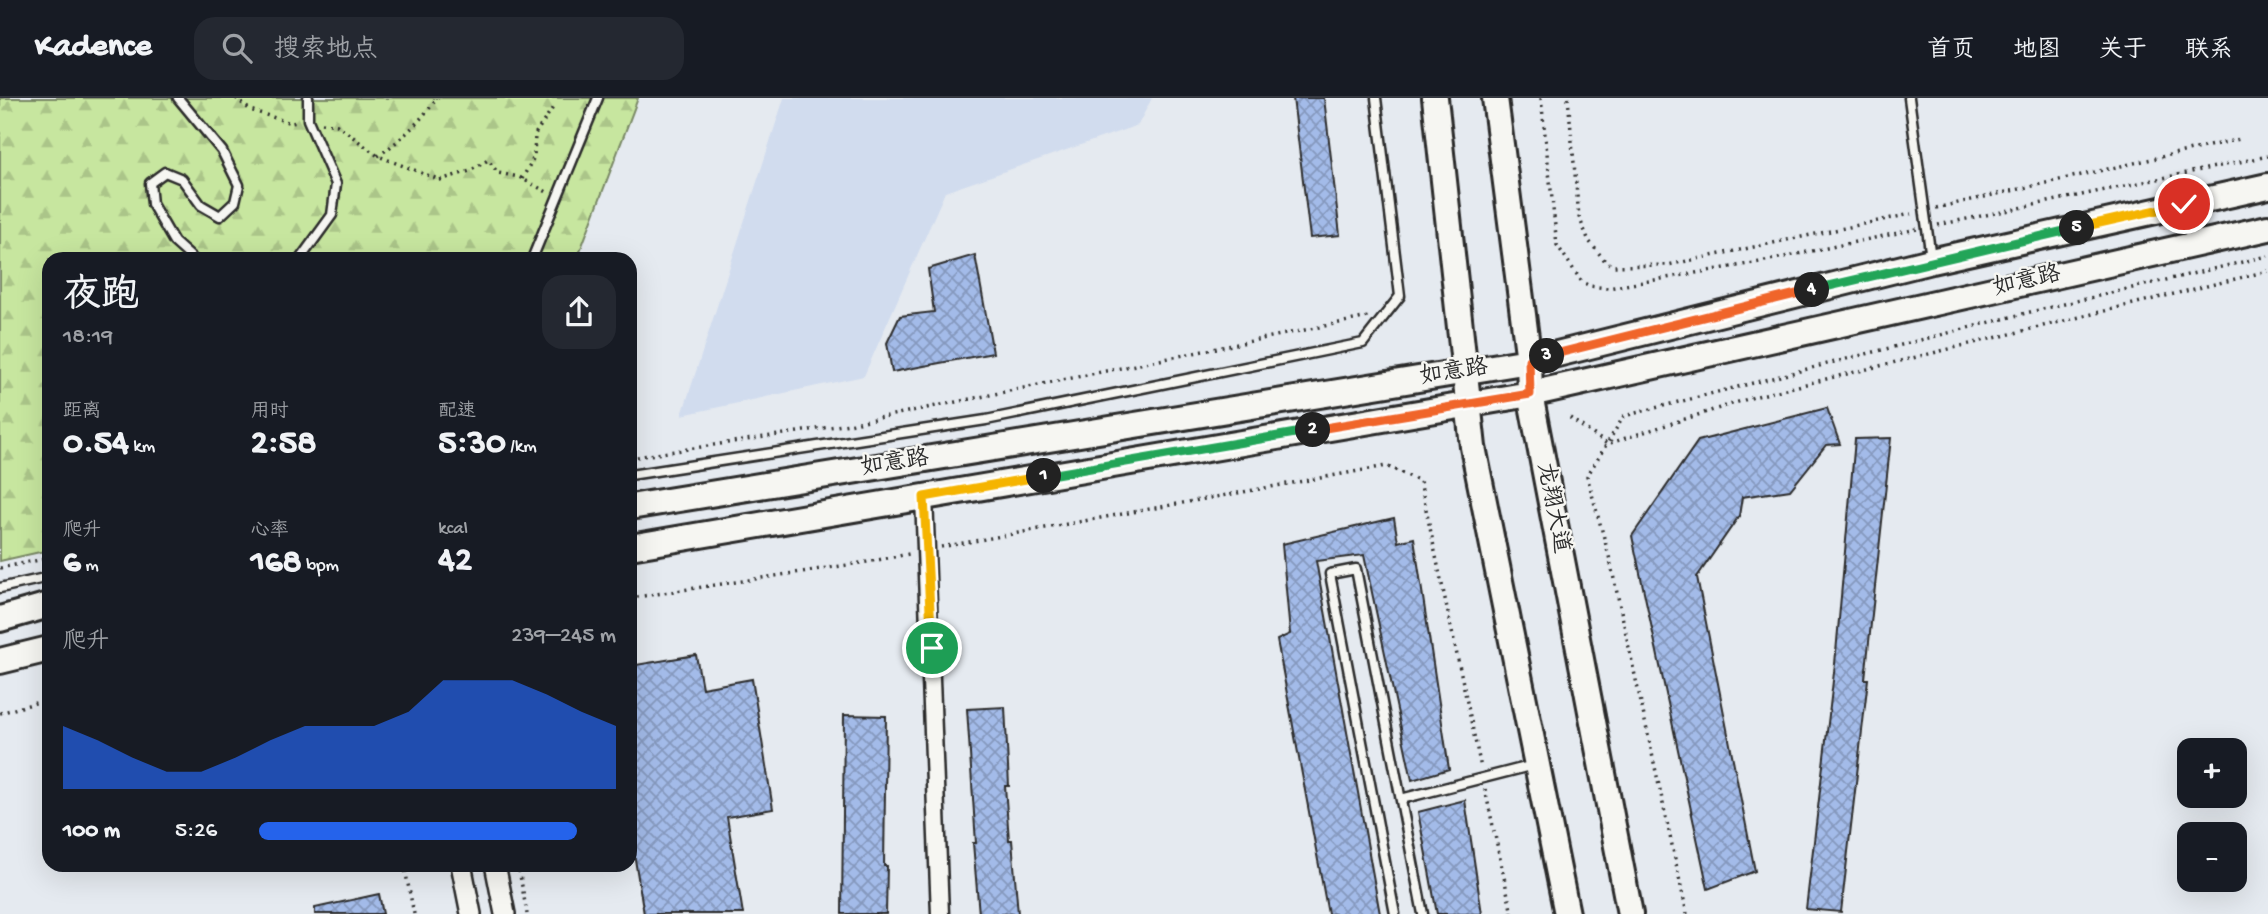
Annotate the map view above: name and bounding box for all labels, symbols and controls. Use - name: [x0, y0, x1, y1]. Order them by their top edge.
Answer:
- search box: [194, 17, 684, 80]
- text: Kadence: [35, 29, 152, 67]
- icon: search: [218, 29, 256, 67]
- text: 搜索地点: [274, 36, 378, 67]
- text: 首页: [1927, 37, 1975, 66]
- text: 地图: [2013, 37, 2061, 66]
- text: 关于: [2099, 37, 2147, 66]
- text: 联系: [2185, 37, 2233, 66]
- pin: [2154, 174, 2214, 234]
- icon: check: [2165, 185, 2203, 223]
- pin: 5: [2060, 211, 2094, 246]
- text: 5: [2072, 216, 2082, 239]
- street label: 如意路: [1990, 260, 2064, 303]
- pin: 4: [1794, 272, 1829, 308]
- button: share: [542, 275, 616, 349]
- text: 夜跑: [63, 276, 139, 320]
- text: 4: [1807, 278, 1816, 301]
- text: 18:19: [63, 324, 113, 351]
- pin: 3: [1530, 338, 1564, 374]
- text: 3: [1542, 344, 1551, 367]
- street label: 如意路: [1418, 353, 1490, 392]
- text: 距离: [63, 401, 101, 424]
- text: 用时: [251, 401, 289, 424]
- text: 配速: [438, 401, 476, 424]
- pin: 2: [1296, 412, 1330, 448]
- text: 2: [1308, 418, 1317, 441]
- text: 0.54: [63, 424, 129, 465]
- text: 2:58: [251, 424, 316, 465]
- text: 5:30: [438, 424, 506, 465]
- text: km: [129, 436, 155, 459]
- text: /km: [506, 436, 537, 459]
- street label: 如意路: [859, 444, 931, 483]
- pin: 1: [1026, 458, 1062, 494]
- street label: 龙翔大道: [1530, 460, 1575, 556]
- text: 1: [1040, 464, 1047, 487]
- text: kcal: [438, 518, 468, 541]
- text: 爬升: [63, 520, 101, 543]
- text: 心率: [251, 520, 289, 543]
- text: 42: [438, 541, 472, 582]
- text: 6: [63, 543, 81, 584]
- text: 168: [251, 543, 302, 584]
- text: m: [81, 555, 99, 578]
- text: bpm: [302, 555, 339, 578]
- pin: [902, 618, 962, 678]
- text: 239–245 m: [511, 623, 616, 650]
- text: 爬升: [63, 629, 109, 656]
- icon: arrive: [913, 629, 951, 667]
- map controls: [2177, 738, 2247, 892]
- button: +: [2177, 738, 2247, 808]
- text: 100 m: [63, 818, 120, 845]
- text: 5:26: [175, 818, 217, 845]
- button: −: [2177, 822, 2247, 892]

